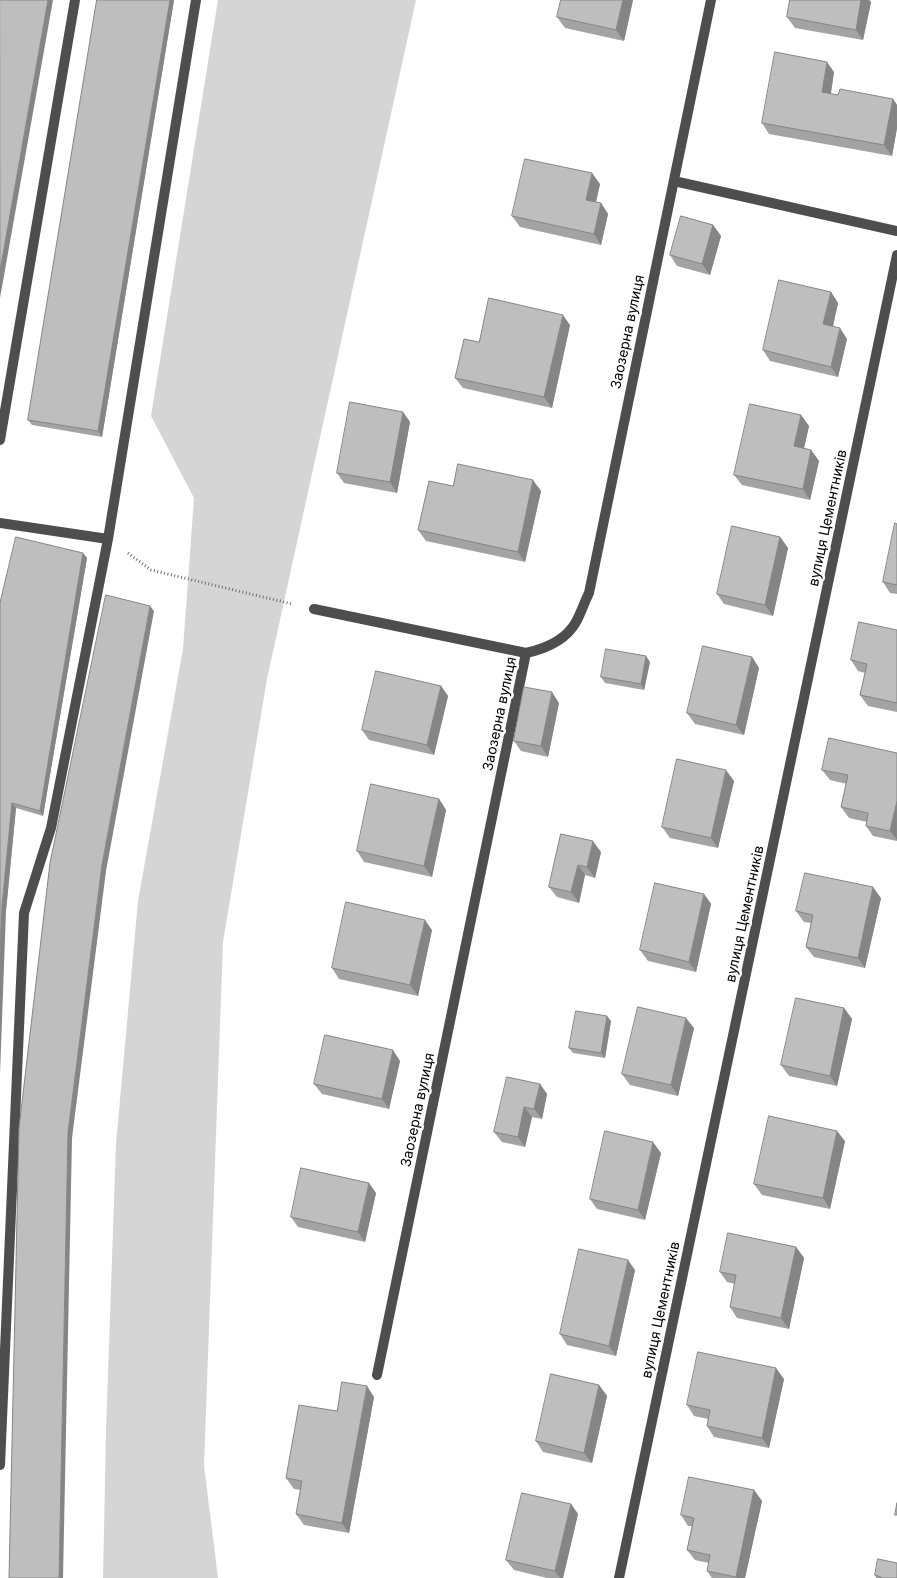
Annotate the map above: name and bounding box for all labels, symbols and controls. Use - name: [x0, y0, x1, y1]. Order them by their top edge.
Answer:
- street label: Заозерна вулиця: [608, 273, 648, 391]
- street label: вулиця Цементників: [805, 448, 851, 588]
- street label: Заозерна вулиця: [480, 655, 520, 773]
- street label: вулиця Цементників: [722, 844, 768, 984]
- street label: Заозерна вулиця: [398, 1051, 438, 1169]
- street label: вулиця Цементників: [638, 1240, 684, 1380]

